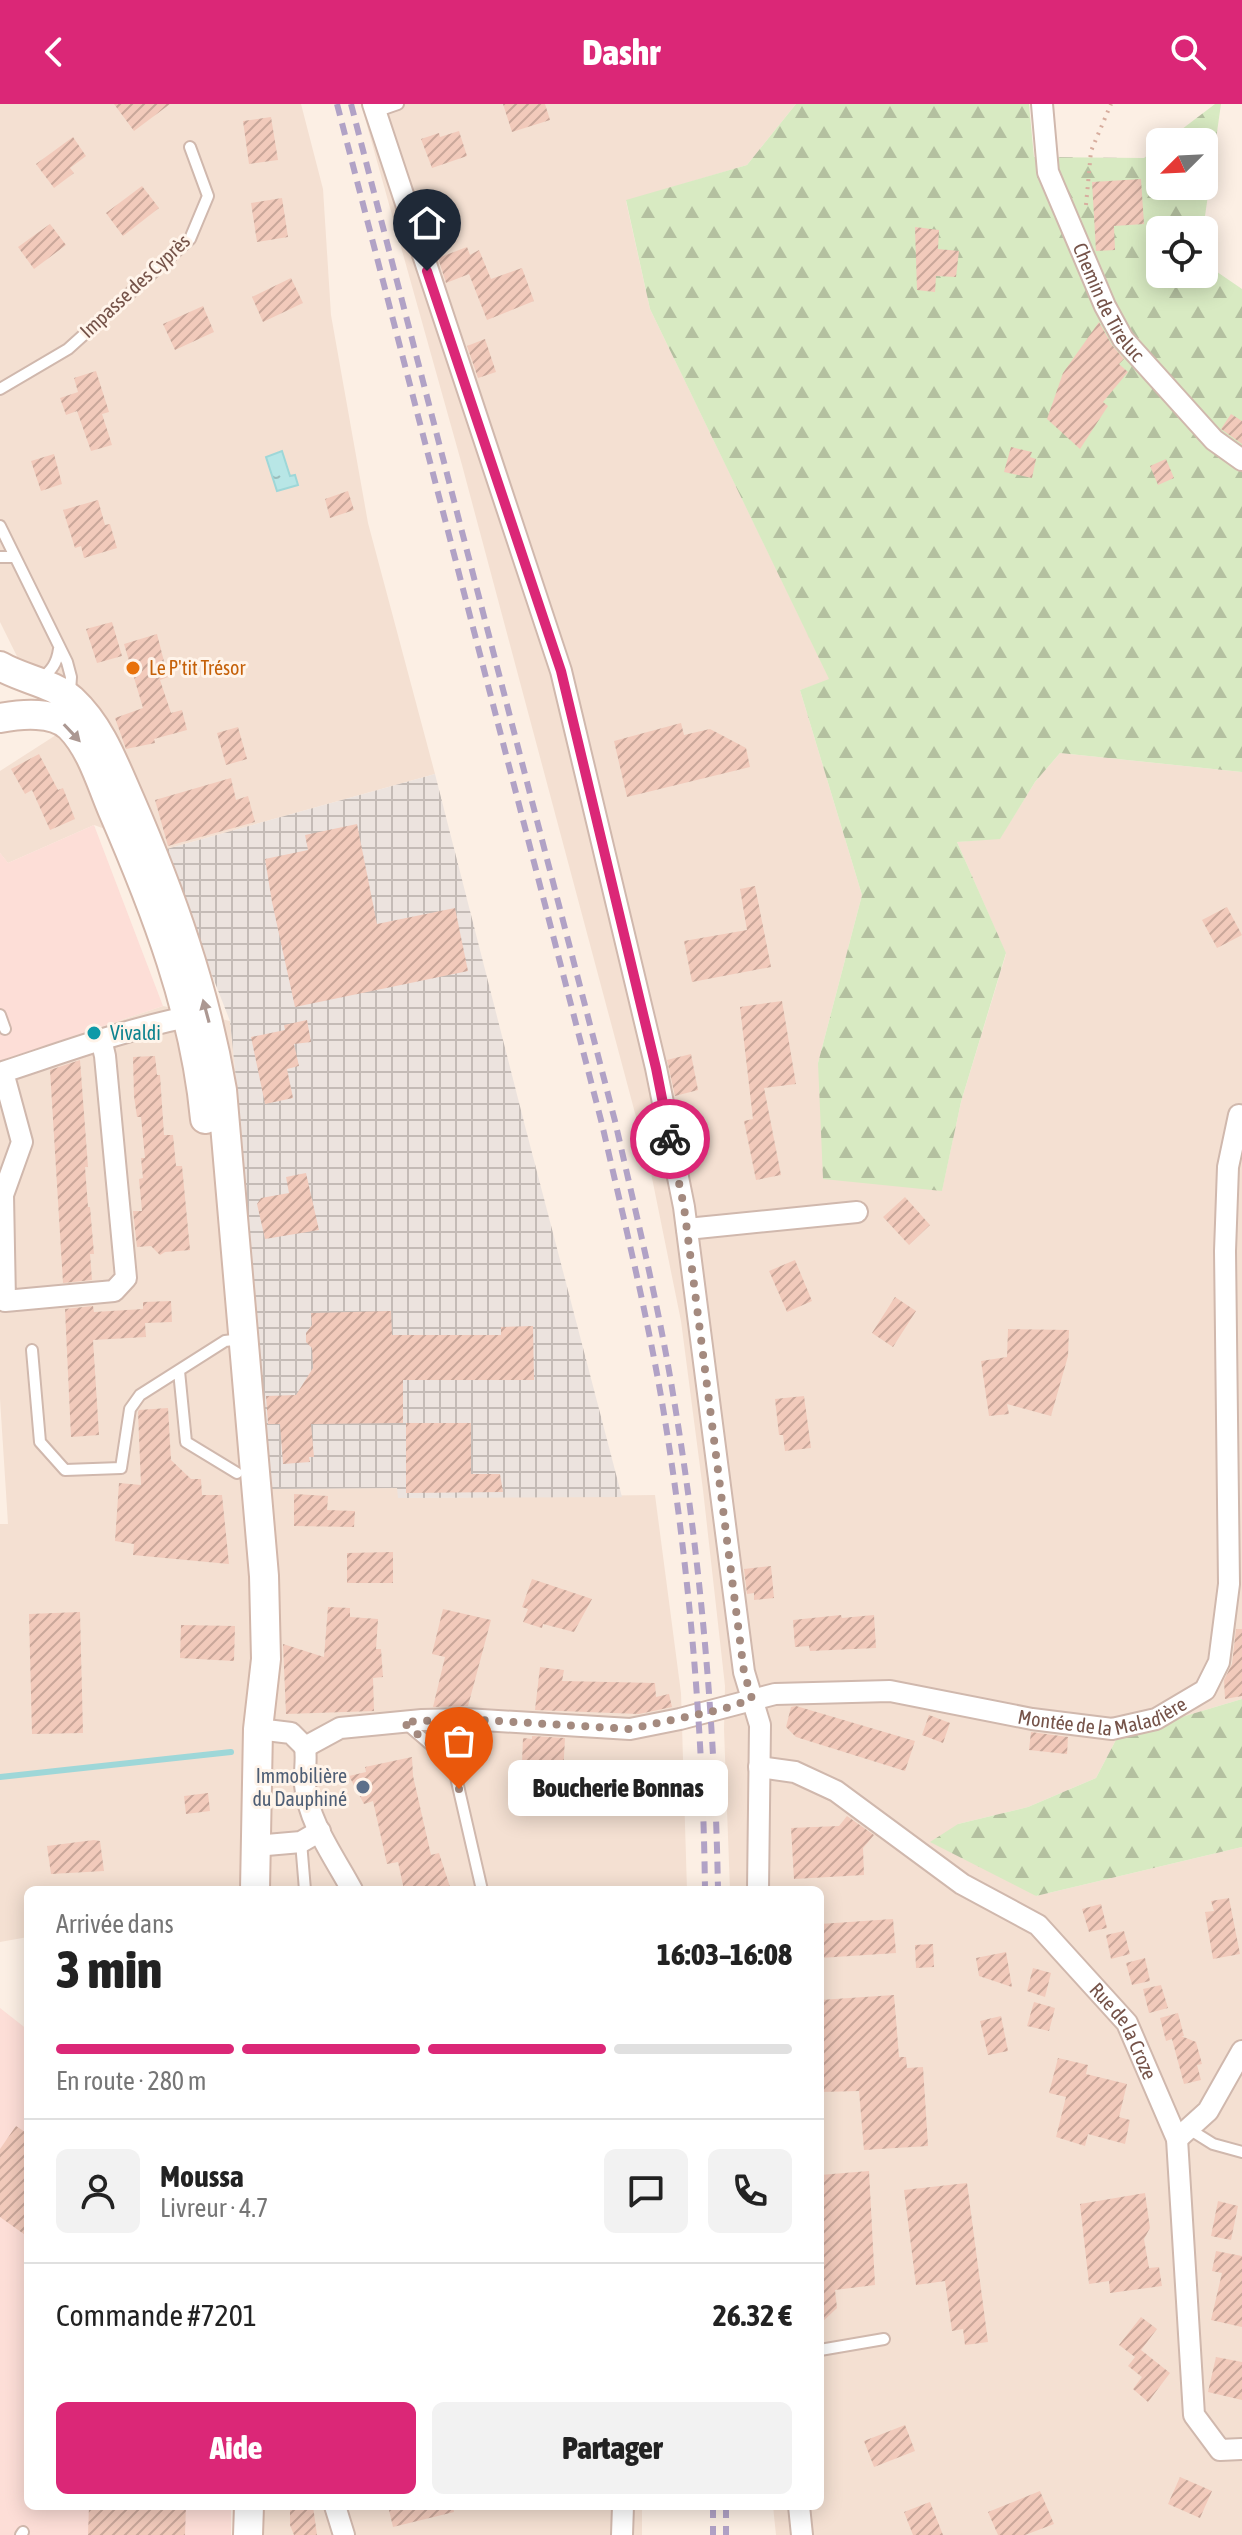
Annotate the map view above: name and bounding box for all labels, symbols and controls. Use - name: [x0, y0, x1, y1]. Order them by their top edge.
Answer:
- icon: back: [32, 30, 76, 74]
- icon: search: [1166, 30, 1210, 74]
- text: Dashr: [582, 31, 660, 73]
- north arrow: [1146, 128, 1218, 200]
- map controls: [1146, 128, 1218, 288]
- pin: [393, 189, 461, 271]
- icon: home: [405, 201, 449, 245]
- button: locate: [1146, 216, 1218, 288]
- street label: Impasse des Cyprès: [75, 229, 194, 342]
- street label: Chemin de Tireluc: [1069, 239, 1150, 366]
- place label: Le P'tit Trésor: [149, 656, 247, 679]
- marker: Le P'tit Trésor: [124, 659, 142, 677]
- one-way arrow: [63, 723, 81, 743]
- one-way arrow: [200, 998, 212, 1023]
- place label: Vivaldi: [110, 1021, 161, 1044]
- marker: Vivaldi: [85, 1024, 103, 1042]
- courier: [630, 1099, 710, 1179]
- icon: bike: [648, 1117, 692, 1161]
- street label: Montée de la Maladière: [1016, 1692, 1190, 1740]
- pin: [425, 1707, 493, 1789]
- icon: bag: [437, 1719, 481, 1763]
- callout: Boucherie Bonnas: [507, 1761, 727, 1817]
- place label: Immobilière du Dauphiné: [252, 1764, 347, 1810]
- text: Boucherie Bonnas: [532, 1773, 704, 1803]
- marker: Immobilière du Dauphiné: [354, 1778, 372, 1796]
- text: Arrivée dans: [56, 1909, 174, 1939]
- text: 16:03–16:08: [657, 1937, 792, 1971]
- text: 3 min: [56, 1939, 162, 1999]
- street label: Rue de la Croze: [1085, 1978, 1162, 2083]
- text: En route · 280 m: [56, 2066, 206, 2096]
- button: person: [56, 2149, 140, 2233]
- button: chat: [604, 2149, 688, 2233]
- button: phone: [708, 2149, 792, 2233]
- text: Moussa: [160, 2159, 244, 2193]
- text: Livreur · 4.7: [160, 2193, 268, 2223]
- text: Commande #7201: [56, 2298, 257, 2332]
- text: 26.32 €: [713, 2298, 792, 2332]
- button: Aide: [56, 2402, 416, 2494]
- button: Partager: [432, 2402, 792, 2494]

